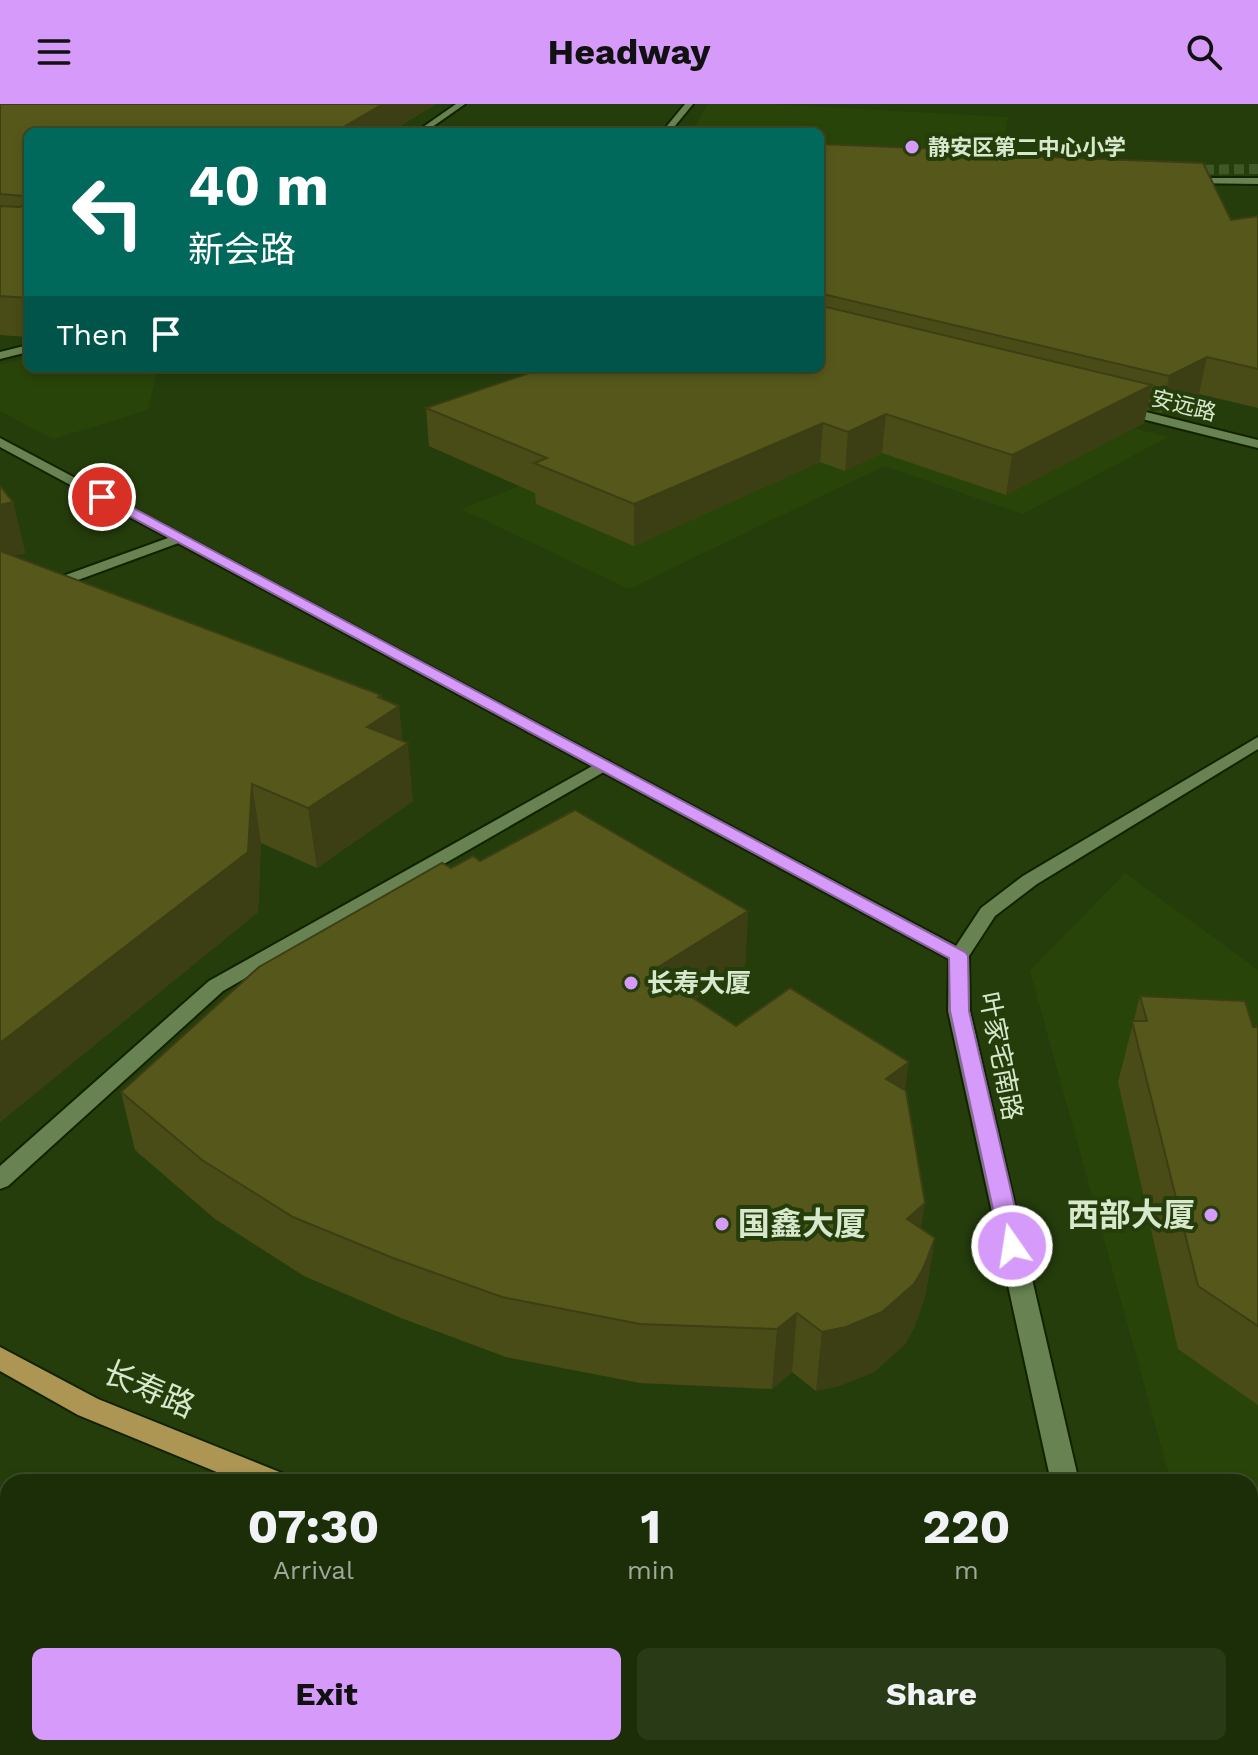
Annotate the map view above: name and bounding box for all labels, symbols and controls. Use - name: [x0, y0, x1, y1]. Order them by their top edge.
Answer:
- icon: menu: [32, 30, 76, 74]
- icon: search: [1182, 30, 1226, 74]
- text: Headway: [548, 31, 710, 73]
- place label: 静安区第二中心小学: [928, 135, 1126, 160]
- marker: 静安区第二中心小学: [903, 138, 921, 156]
- text: 40 m: [188, 153, 329, 219]
- icon: left: [56, 160, 160, 264]
- text: 新会路: [188, 229, 296, 271]
- icon: arrive: [144, 312, 188, 356]
- text: Then: [56, 317, 128, 352]
- street label: 安远路: [1149, 385, 1219, 426]
- pin: [68, 463, 136, 531]
- icon: arrive: [80, 475, 124, 519]
- place label: 长寿大厦: [647, 968, 751, 998]
- marker: 长寿大厦: [622, 974, 640, 992]
- street label: 叶家宅南路: [974, 989, 1028, 1123]
- place label: 西部大厦: [1067, 1196, 1195, 1234]
- position arrow: [970, 1204, 1054, 1288]
- place label: 国鑫大厦: [738, 1205, 866, 1243]
- marker: 西部大厦: [1202, 1206, 1220, 1224]
- marker: 国鑫大厦: [713, 1215, 731, 1233]
- street label: 长寿路: [97, 1353, 201, 1425]
- text: 07:30: [248, 1498, 379, 1555]
- text: 1: [641, 1498, 661, 1555]
- text: 220: [922, 1498, 1010, 1555]
- text: Arrival: [273, 1555, 354, 1585]
- text: min: [627, 1555, 675, 1585]
- text: m: [954, 1555, 979, 1585]
- button: Exit: [32, 1648, 621, 1740]
- button: Share: [637, 1648, 1226, 1740]

